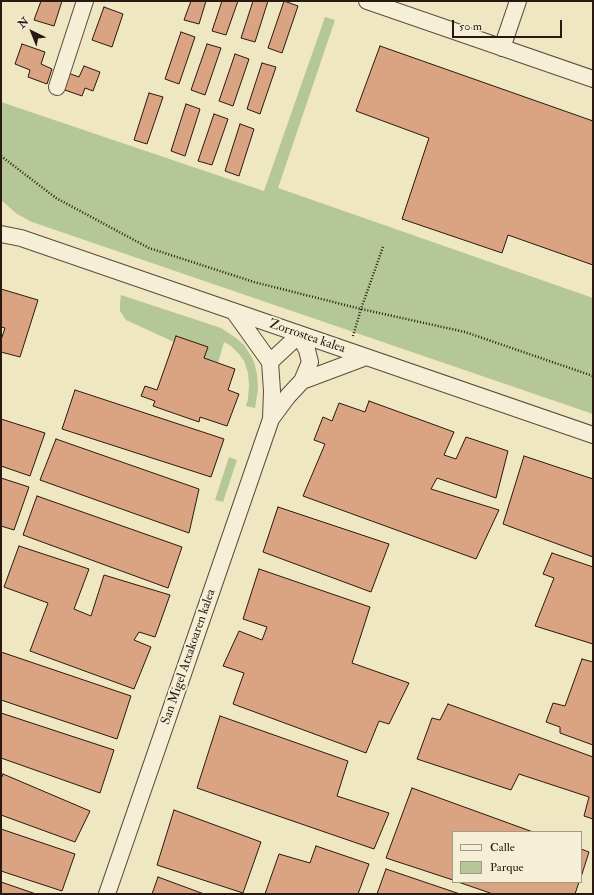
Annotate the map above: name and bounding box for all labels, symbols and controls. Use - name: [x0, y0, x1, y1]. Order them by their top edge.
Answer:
- north arrow: [12, 12, 52, 52]
- scale bar: [454, 12, 564, 38]
- text: N: [15, 15, 32, 31]
- text: 50 m: [459, 19, 482, 34]
- street label: Zorrostea kalea: [267, 317, 347, 357]
- street label: San Migel Atxakoaren kalea: [158, 587, 220, 727]
- legend: [452, 831, 582, 883]
- text: Calle: [490, 840, 515, 855]
- text: Parque: [490, 860, 524, 875]

